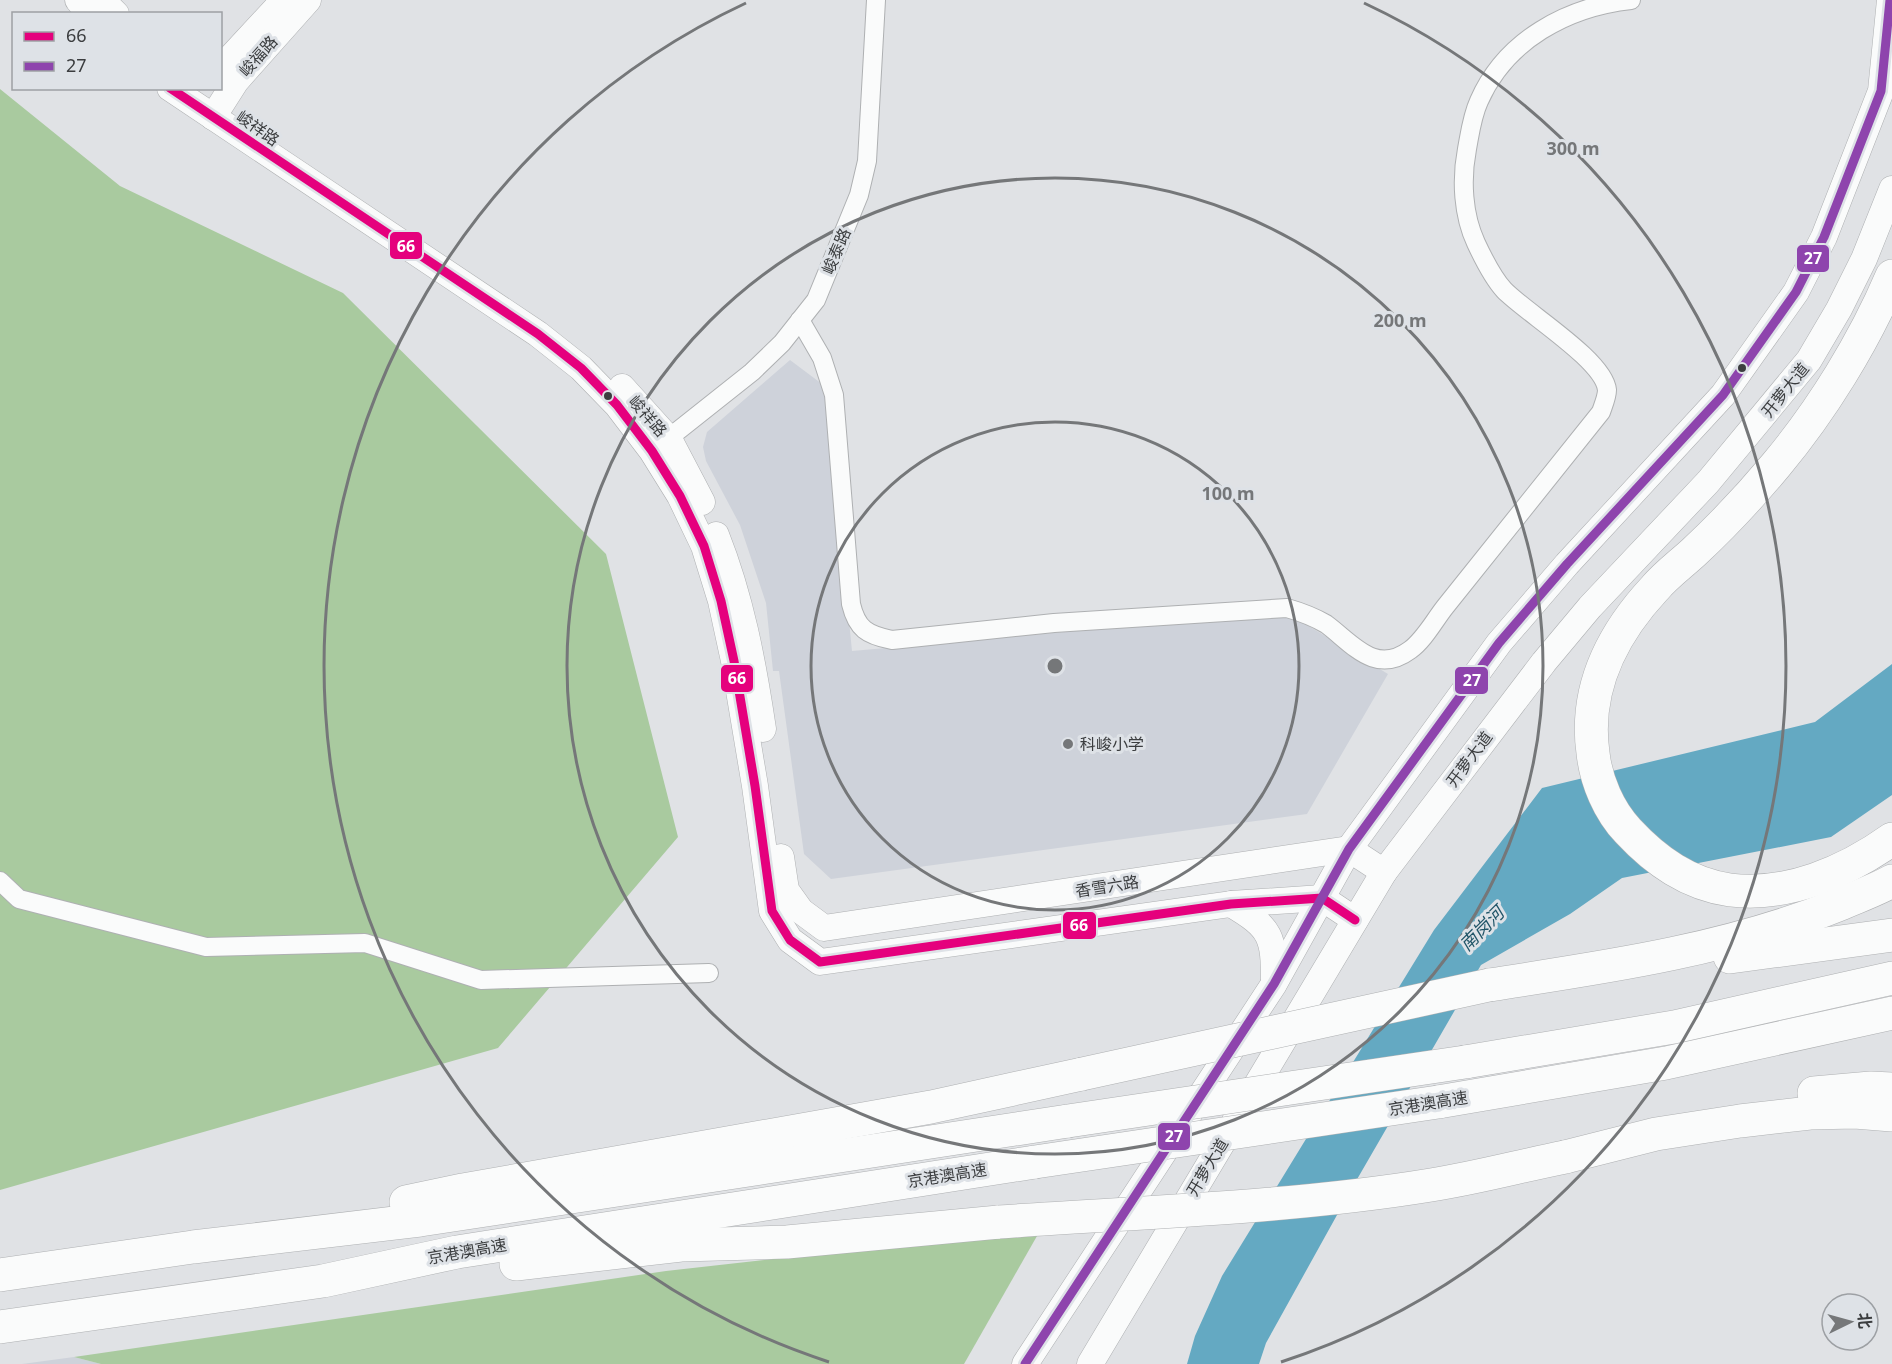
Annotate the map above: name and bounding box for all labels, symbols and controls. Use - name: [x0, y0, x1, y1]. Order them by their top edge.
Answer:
- legend: [12, 12, 222, 90]
- text: 66: [66, 23, 87, 47]
- street label: 峻福路: [234, 31, 282, 81]
- text: 27: [66, 53, 87, 77]
- street label: 峻祥路: [232, 105, 284, 151]
- text: 300 m: [1546, 136, 1600, 160]
- street label: 峻泰路: [816, 225, 856, 277]
- line badge: 66: [389, 231, 423, 260]
- text: 66: [397, 235, 415, 257]
- line badge: 27: [1796, 244, 1830, 273]
- text: 27: [1804, 247, 1822, 269]
- text: 200 m: [1373, 308, 1427, 332]
- street label: 开萝大道: [1756, 358, 1814, 422]
- unlabelled marker: [1736, 362, 1748, 374]
- unlabelled marker: [602, 390, 614, 402]
- street label: 峻祥路: [624, 391, 672, 441]
- text: 100 m: [1201, 481, 1255, 505]
- centre of rings: [1045, 656, 1065, 676]
- line badge: 66: [720, 664, 754, 693]
- line badge: 27: [1454, 666, 1489, 695]
- text: 66: [728, 667, 746, 689]
- text: 27: [1463, 669, 1481, 691]
- street label: 开萝大道: [1441, 727, 1497, 791]
- place label: 科峻小学: [1080, 733, 1144, 755]
- marker: 科峻小学: [1061, 737, 1075, 751]
- street label: 香雪六路: [1074, 870, 1140, 902]
- water label: 南岗河: [1454, 899, 1511, 956]
- line badge: 66: [1062, 911, 1097, 940]
- text: 66: [1070, 914, 1088, 936]
- street label: 京港澳高速: [1387, 1086, 1469, 1120]
- line badge: 27: [1157, 1122, 1191, 1151]
- text: 27: [1165, 1125, 1183, 1147]
- street label: 开萝大道: [1181, 1134, 1233, 1200]
- street label: 京港澳高速: [906, 1158, 988, 1192]
- street label: 京港澳高速: [426, 1233, 508, 1269]
- north arrow: [1820, 1292, 1880, 1352]
- text: 北: [1853, 1312, 1877, 1330]

